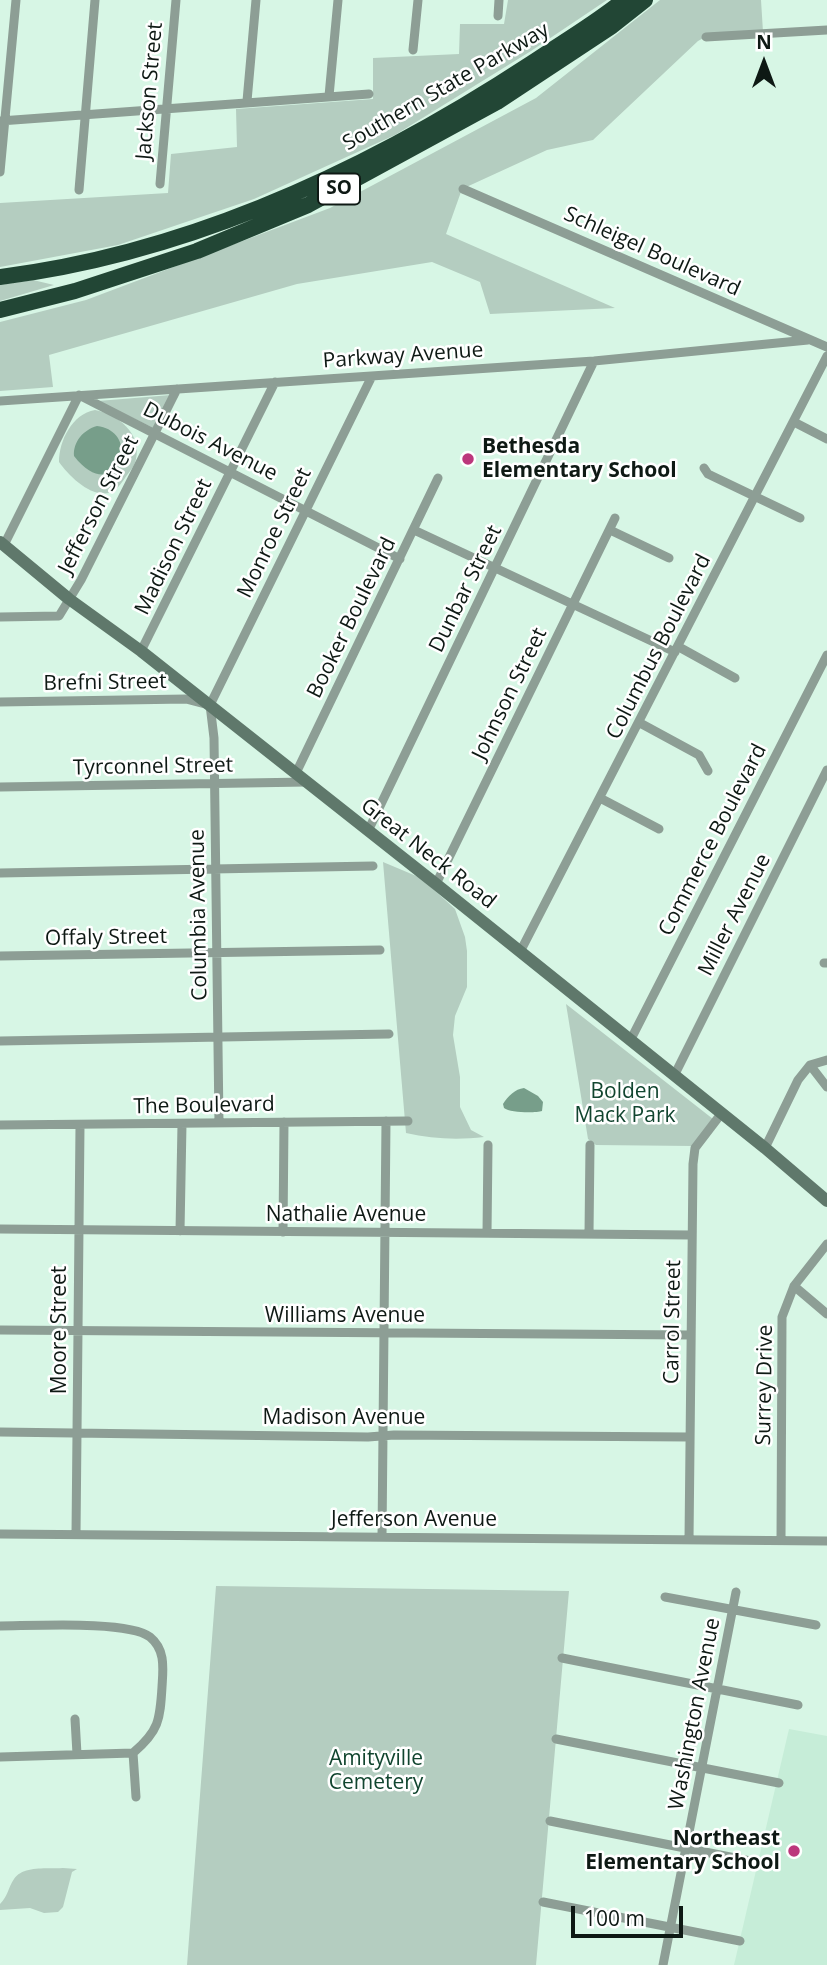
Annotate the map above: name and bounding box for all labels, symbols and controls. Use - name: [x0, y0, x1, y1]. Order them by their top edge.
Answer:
- street label: Southern State Parkway: [338, 18, 554, 156]
- street label: Jackson Street: [131, 21, 169, 161]
- north arrow: [729, 28, 799, 98]
- text: N: [756, 29, 772, 55]
- road number: SO: [318, 174, 360, 204]
- street label: Schleigel Boulevard: [560, 202, 744, 302]
- street label: Parkway Avenue: [322, 338, 484, 374]
- street label: Dubois Avenue: [139, 397, 281, 487]
- street label: Jefferson Street: [53, 432, 145, 578]
- place label: Bethesda Elementary School: [482, 434, 677, 484]
- marker: Bethesda Elementary School: [460, 451, 476, 467]
- street label: Monroe Street: [233, 464, 317, 602]
- street label: Madison Street: [130, 475, 218, 619]
- street label: Dunbar Street: [424, 521, 508, 657]
- street label: Booker Boulevard: [302, 534, 402, 702]
- street label: Columbus Boulevard: [601, 550, 717, 744]
- street label: Johnson Street: [467, 624, 553, 764]
- street label: Brefni Street: [43, 669, 167, 697]
- street label: Commerce Boulevard: [654, 740, 772, 940]
- street label: Tyrconnel Street: [73, 753, 233, 781]
- street label: Great Neck Road: [355, 793, 501, 915]
- street label: Columbia Avenue: [185, 829, 213, 1001]
- street label: Miller Avenue: [693, 850, 777, 980]
- street label: Offaly Street: [45, 924, 167, 952]
- park label: Bolden Mack Park: [574, 1079, 676, 1129]
- street label: The Boulevard: [133, 1092, 275, 1120]
- street label: Nathalie Avenue: [266, 1202, 426, 1228]
- street label: Carrol Street: [659, 1260, 687, 1384]
- street label: Moore Street: [47, 1266, 73, 1394]
- street label: Williams Avenue: [265, 1303, 425, 1329]
- street label: Surrey Drive: [751, 1324, 779, 1446]
- street label: Madison Avenue: [263, 1405, 425, 1431]
- street label: Jefferson Avenue: [331, 1507, 497, 1533]
- street label: Washington Avenue: [664, 1616, 726, 1812]
- park label: Amityville Cemetery: [329, 1746, 423, 1796]
- place label: Northeast Elementary School: [585, 1826, 780, 1876]
- marker: Northeast Elementary School: [786, 1843, 802, 1859]
- scale bar: [575, 1892, 687, 1936]
- text: 100 m: [584, 1904, 645, 1932]

